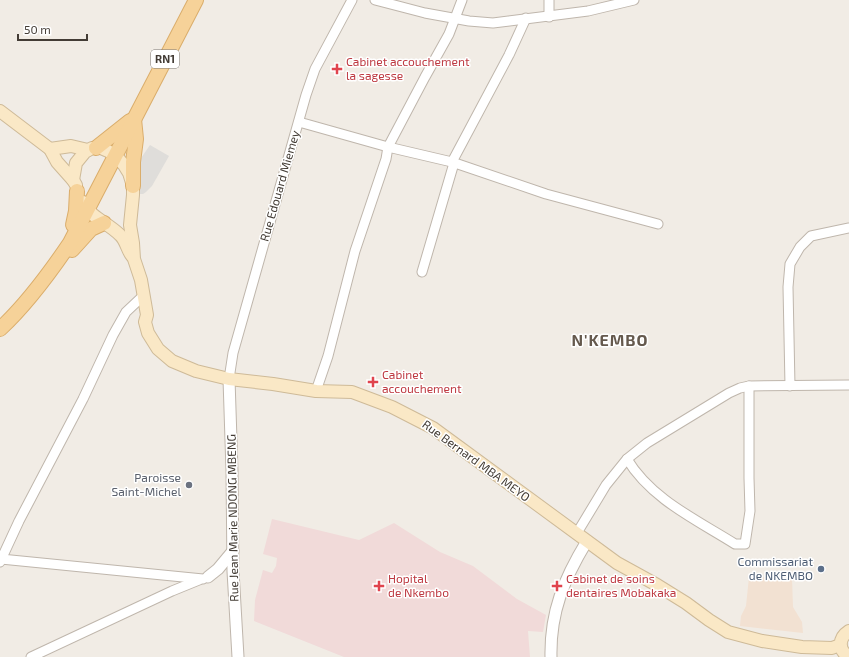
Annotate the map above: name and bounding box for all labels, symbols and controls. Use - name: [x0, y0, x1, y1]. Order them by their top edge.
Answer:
- scale bar: [18, 16, 87, 42]
- text: 50 m: [24, 22, 51, 36]
- road number: RN1: [151, 50, 179, 68]
- place label: Cabinet accouchement la sagesse: [346, 54, 470, 82]
- marker: Cabinet accouchement la sagesse: [331, 63, 343, 75]
- street label: Rue Edouard Miemey: [257, 128, 302, 243]
- district label: N'KEMBO: [571, 330, 649, 349]
- place label: Cabinet accouchement: [382, 367, 462, 395]
- marker: Cabinet accouchement: [367, 376, 379, 388]
- street label: Rue Bernard MBA MEYO: [420, 416, 533, 504]
- street label: Rue Jean Marie NDONG MBENG: [224, 434, 240, 602]
- place label: Paroisse Saint-Michel: [111, 470, 181, 498]
- marker: Paroisse Saint-Michel: [184, 480, 194, 490]
- place label: Commissariat de NKEMBO: [738, 554, 813, 582]
- marker: Commissariat de NKEMBO: [816, 564, 826, 574]
- place label: Hopital de Nkembo: [388, 571, 449, 599]
- place label: Cabinet de soins dentaires Mobakaka: [566, 571, 676, 599]
- marker: Hopital de Nkembo: [373, 580, 385, 592]
- marker: Cabinet de soins dentaires Mobakaka: [551, 580, 563, 592]

